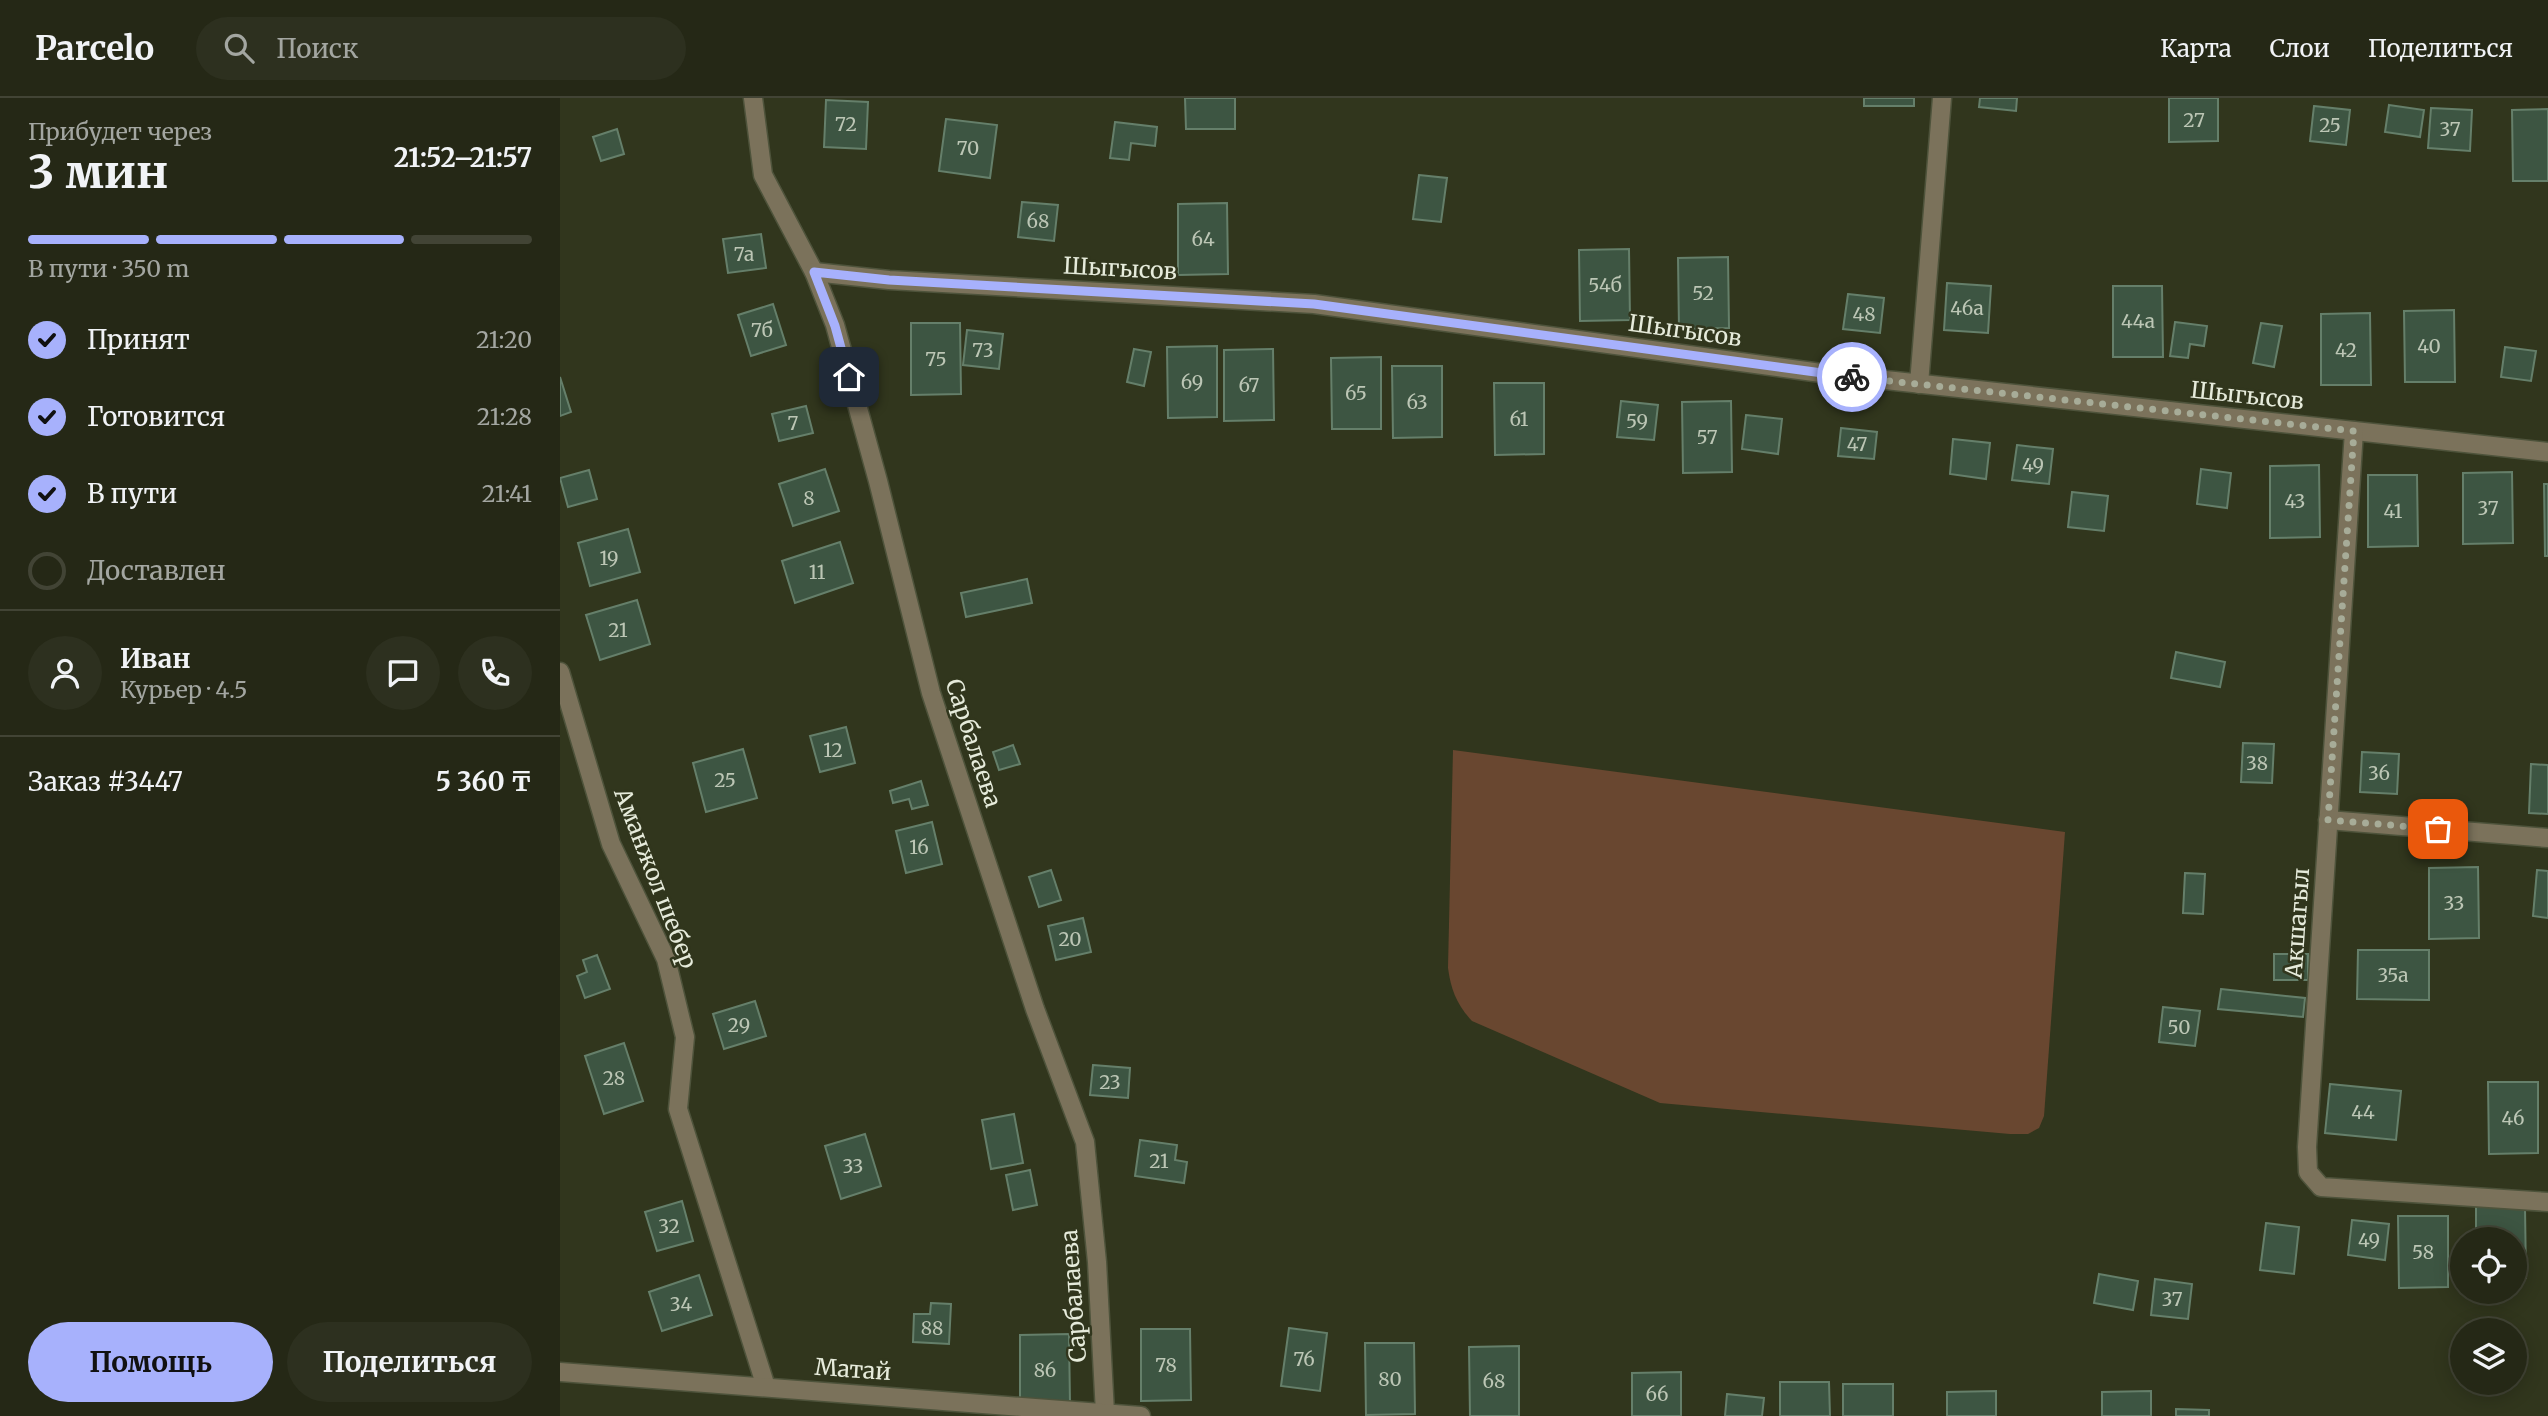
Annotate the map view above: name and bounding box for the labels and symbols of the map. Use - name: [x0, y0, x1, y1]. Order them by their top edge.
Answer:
- house number: 27: [2183, 108, 2205, 132]
- house number: 72: [835, 112, 857, 136]
- house number: 25: [2319, 113, 2341, 137]
- house number: 37: [2439, 117, 2461, 141]
- house number: 70: [957, 136, 979, 160]
- house number: 68: [1027, 209, 1049, 233]
- house number: 64: [1191, 227, 1215, 251]
- house number: 7а: [734, 242, 754, 266]
- street label: Шыгысов: [1062, 251, 1178, 285]
- house number: 54б: [1588, 273, 1622, 297]
- house number: 52: [1692, 281, 1714, 305]
- house number: 46а: [1950, 296, 1984, 320]
- house number: 48: [1853, 302, 1876, 326]
- street label: Шыгысов: [1627, 308, 1743, 352]
- house number: 44а: [2121, 309, 2155, 333]
- house number: 7б: [751, 318, 773, 342]
- house number: 40: [2417, 334, 2441, 358]
- house number: 73: [972, 338, 994, 362]
- house number: 42: [2335, 338, 2357, 362]
- courier: [1817, 342, 1887, 412]
- pin: [819, 347, 879, 407]
- house number: 75: [925, 347, 947, 371]
- house number: 69: [1181, 370, 1203, 394]
- house number: 67: [1239, 373, 1260, 397]
- street label: Шыгысов: [2189, 375, 2305, 415]
- house number: 65: [1345, 381, 1367, 405]
- house number: 63: [1406, 390, 1428, 414]
- house number: 61: [1510, 407, 1529, 431]
- house number: 59: [1626, 409, 1648, 433]
- house number: 7: [788, 411, 799, 435]
- house number: 57: [1696, 425, 1718, 449]
- house number: 47: [1847, 432, 1867, 456]
- house number: 49: [2022, 453, 2044, 477]
- house number: 8: [803, 486, 815, 510]
- house number: 43: [2285, 489, 2305, 513]
- house number: 37: [2477, 496, 2499, 520]
- house number: 41: [2384, 499, 2403, 523]
- house number: 19: [599, 546, 619, 570]
- house number: 11: [809, 560, 826, 584]
- house number: 21: [608, 618, 628, 642]
- street label: Сарбалаева: [940, 675, 1008, 811]
- house number: 12: [823, 738, 843, 762]
- house number: 38: [2246, 751, 2268, 775]
- house number: 36: [2368, 761, 2390, 785]
- house number: 25: [714, 768, 736, 792]
- street label: Аманжол шебер: [608, 783, 704, 972]
- pin: [2408, 799, 2468, 859]
- house number: 16: [909, 835, 929, 859]
- street label: Акшагыл: [2279, 867, 2315, 980]
- house number: 33: [2444, 891, 2464, 915]
- house number: 20: [1058, 927, 1082, 951]
- house number: 35а: [2377, 963, 2409, 987]
- house number: 29: [728, 1013, 750, 1037]
- house number: 50: [2167, 1015, 2191, 1039]
- house number: 28: [603, 1066, 625, 1090]
- house number: 23: [1099, 1070, 1121, 1094]
- house number: 44: [2351, 1100, 2375, 1124]
- house number: 46: [2501, 1106, 2525, 1130]
- house number: 21: [1149, 1149, 1169, 1173]
- house number: 33: [843, 1154, 863, 1178]
- house number: 32: [658, 1214, 680, 1238]
- house number: 49: [2358, 1228, 2380, 1252]
- street label: Сарбалаева: [1054, 1229, 1092, 1363]
- house number: 58: [2412, 1240, 2434, 1264]
- house number: 37: [2161, 1287, 2183, 1311]
- house number: 34: [670, 1292, 692, 1316]
- house number: 88: [921, 1316, 943, 1340]
- house number: 76: [1293, 1347, 1315, 1371]
- street label: Матай: [814, 1352, 892, 1386]
- house number: 78: [1155, 1353, 1177, 1377]
- house number: 86: [1034, 1358, 1056, 1382]
- house number: 80: [1378, 1367, 1402, 1391]
- house number: 68: [1483, 1369, 1505, 1393]
- house number: 66: [1646, 1382, 1668, 1406]

